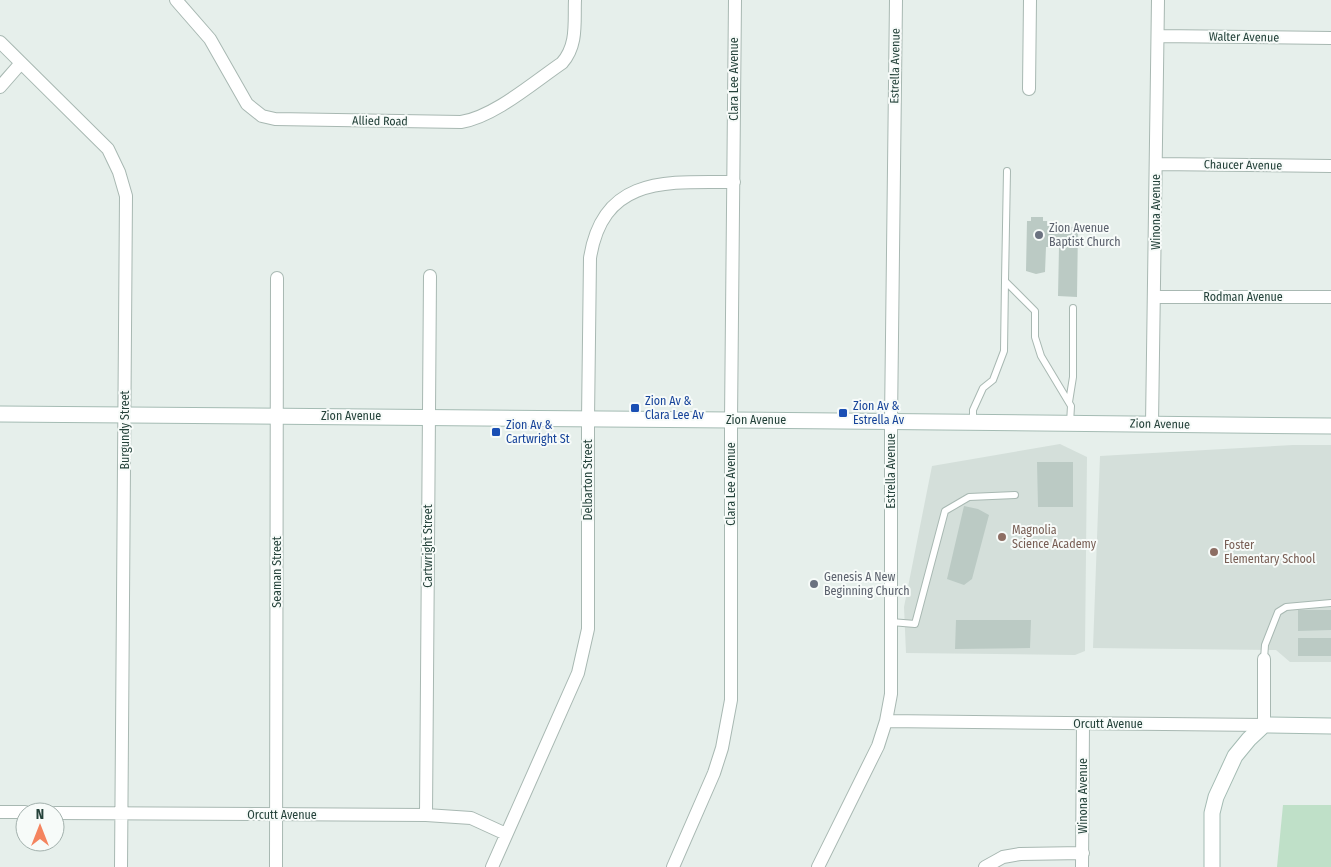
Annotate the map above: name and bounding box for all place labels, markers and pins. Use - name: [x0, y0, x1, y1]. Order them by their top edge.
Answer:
- place label: Zion Avenue Baptist Church: [1049, 221, 1121, 249]
- marker: Zion Avenue Baptist Church: [1033, 229, 1045, 241]
- place label: Zion Av & Clara Lee Av: [645, 394, 705, 422]
- place label: Zion Av & Estrella Av: [853, 399, 905, 427]
- marker: Zion Av & Clara Lee Av: [629, 402, 641, 414]
- marker: Zion Av & Estrella Av: [837, 407, 849, 419]
- place label: Zion Av & Cartwright St: [506, 418, 570, 446]
- marker: Zion Av & Cartwright St: [490, 426, 502, 438]
- place label: Magnolia Science Academy: [1012, 523, 1097, 551]
- marker: Magnolia Science Academy: [996, 531, 1008, 543]
- place label: Foster Elementary School: [1224, 538, 1315, 566]
- marker: Foster Elementary School: [1208, 546, 1220, 558]
- place label: Genesis A New Beginning Church: [824, 570, 910, 598]
- marker: Genesis A New Beginning Church: [808, 578, 820, 590]

